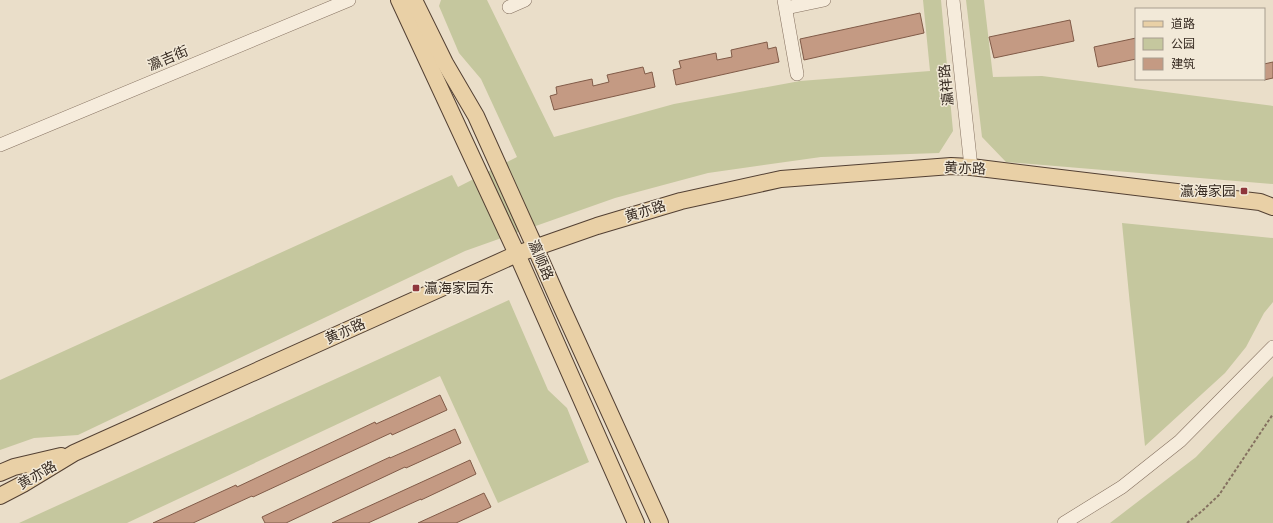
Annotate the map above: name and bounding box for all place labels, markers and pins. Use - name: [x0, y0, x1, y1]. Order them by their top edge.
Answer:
- place label: 瀛海家园: [1180, 183, 1236, 199]
- marker: 瀛海家园: [1239, 186, 1249, 196]
- place label: 瀛海家园东: [424, 280, 494, 296]
- marker: 瀛海家园东: [411, 283, 421, 293]

